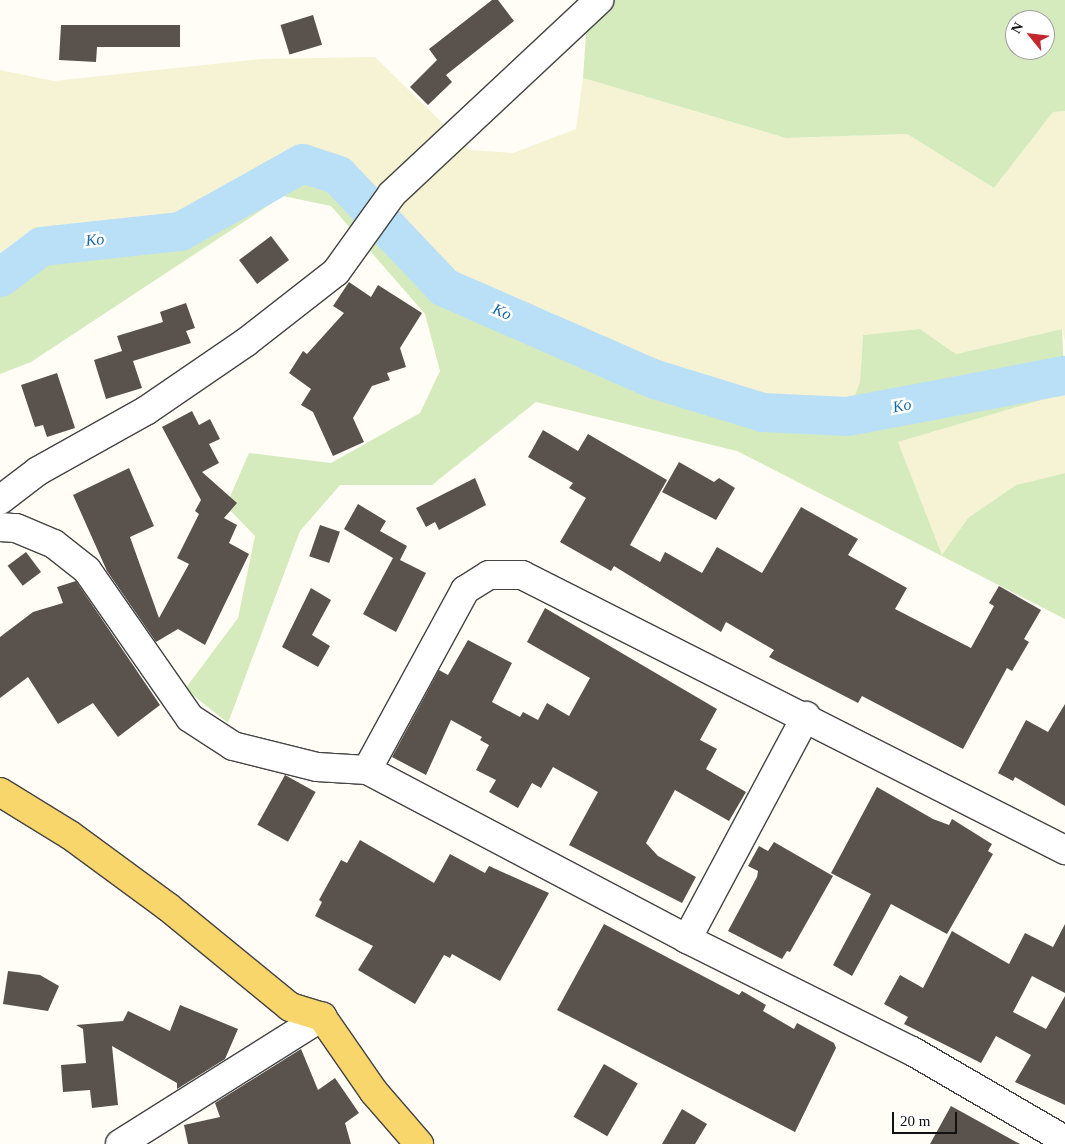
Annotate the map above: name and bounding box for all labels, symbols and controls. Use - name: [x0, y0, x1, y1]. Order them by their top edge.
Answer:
- north arrow: [1005, 10, 1055, 60]
- text: N: [1008, 20, 1026, 36]
- water label: Ko: [85, 229, 105, 251]
- water label: Ko: [490, 300, 514, 324]
- water label: Ko: [891, 395, 913, 417]
- scale bar: [895, 1102, 960, 1134]
- text: 20 m: [900, 1113, 930, 1129]

